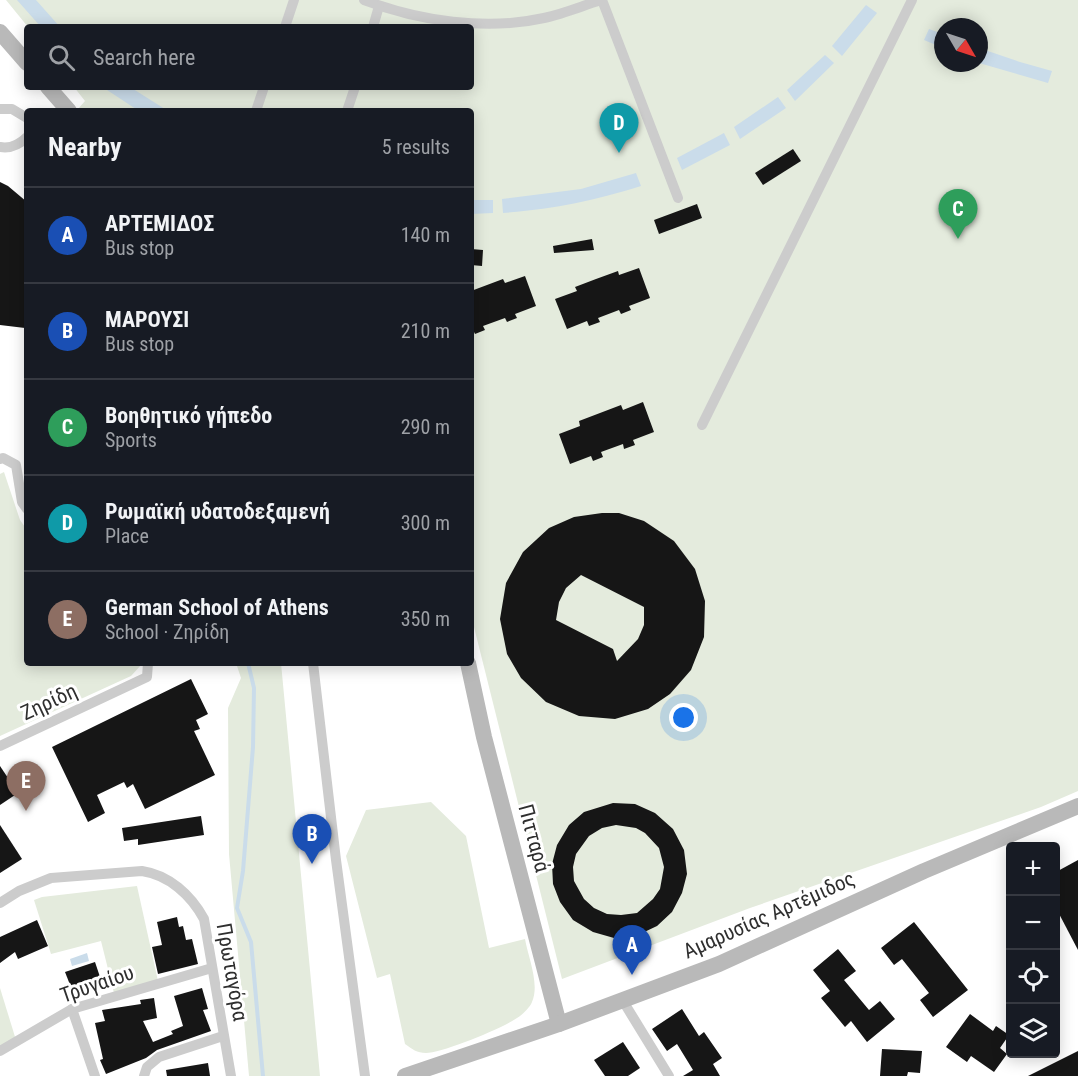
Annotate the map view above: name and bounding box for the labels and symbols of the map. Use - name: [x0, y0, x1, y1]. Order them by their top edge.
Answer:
- north arrow: [934, 18, 988, 72]
- pin: D: [600, 104, 638, 153]
- pin: C: [938, 190, 978, 239]
- street label: Ζηρίδη: [17, 679, 81, 725]
- your location: [669, 703, 698, 732]
- pin: E: [6, 762, 46, 811]
- street label: Πιτταρά: [513, 801, 555, 875]
- pin: B: [292, 814, 332, 864]
- street label: Αμαρυσίας Αρτέμιδος: [680, 866, 858, 964]
- street label: Πρωταγόρα: [212, 921, 253, 1023]
- pin: A: [612, 926, 652, 975]
- street label: Τρυγαίου: [57, 960, 137, 1008]

